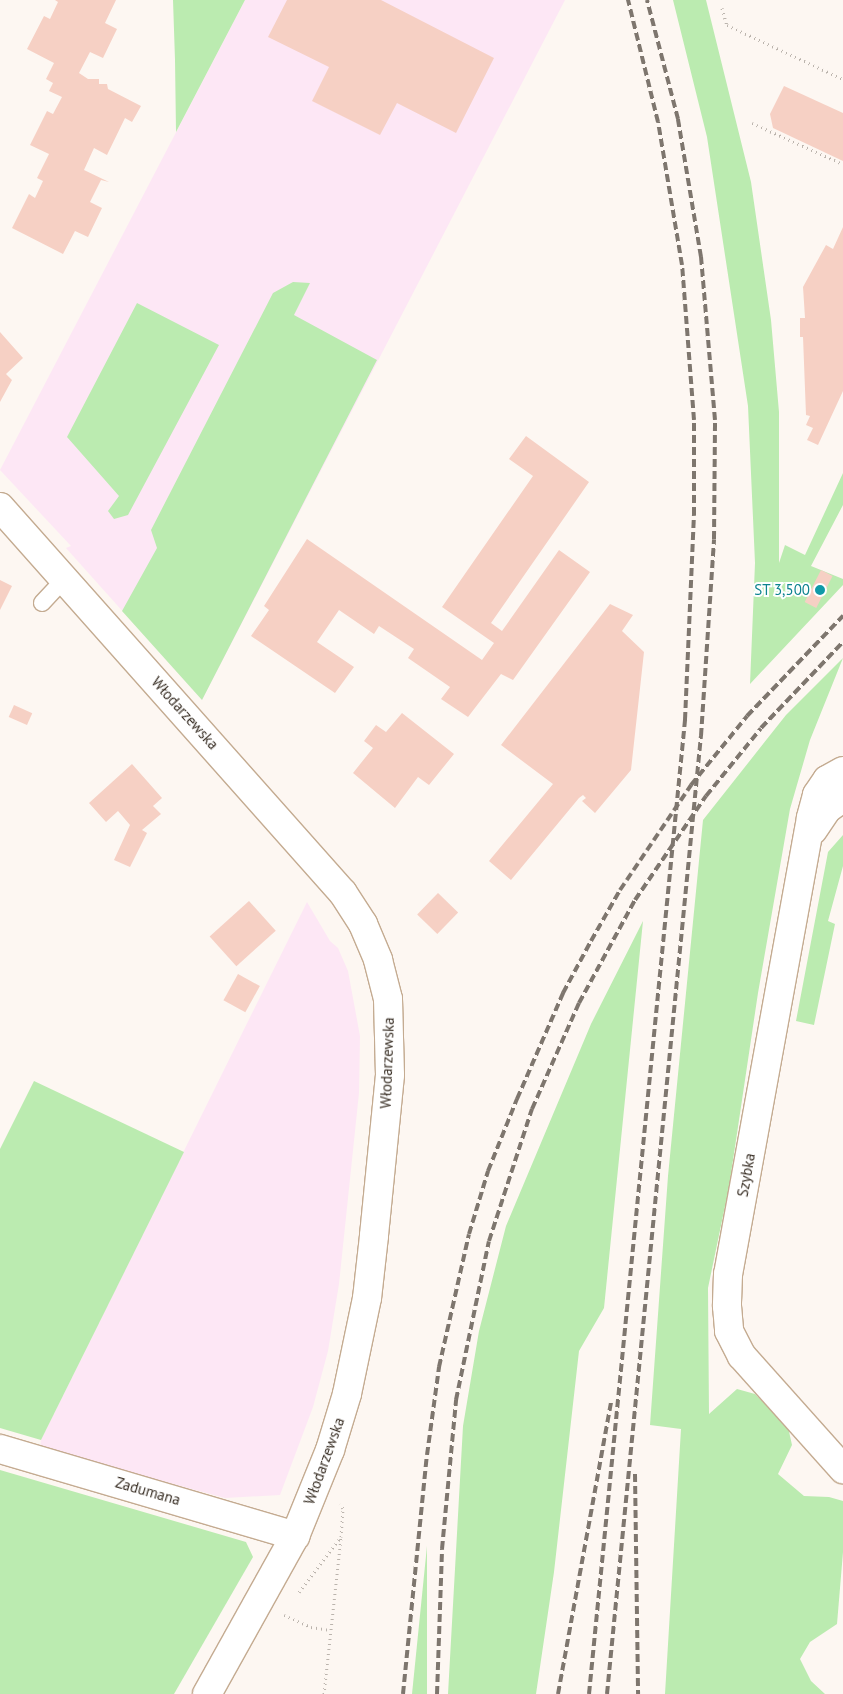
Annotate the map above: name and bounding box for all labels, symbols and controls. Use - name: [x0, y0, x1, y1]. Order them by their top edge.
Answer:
- place label: ST 3,500: [754, 581, 810, 599]
- marker: ST 3,500: [814, 584, 826, 596]
- street label: Włodarzewska: [148, 673, 222, 753]
- street label: Włodarzewska: [376, 1017, 398, 1109]
- street label: Szybka: [733, 1152, 759, 1198]
- street label: Włodarzewska: [300, 1415, 348, 1507]
- street label: Zadumana: [113, 1473, 183, 1509]

